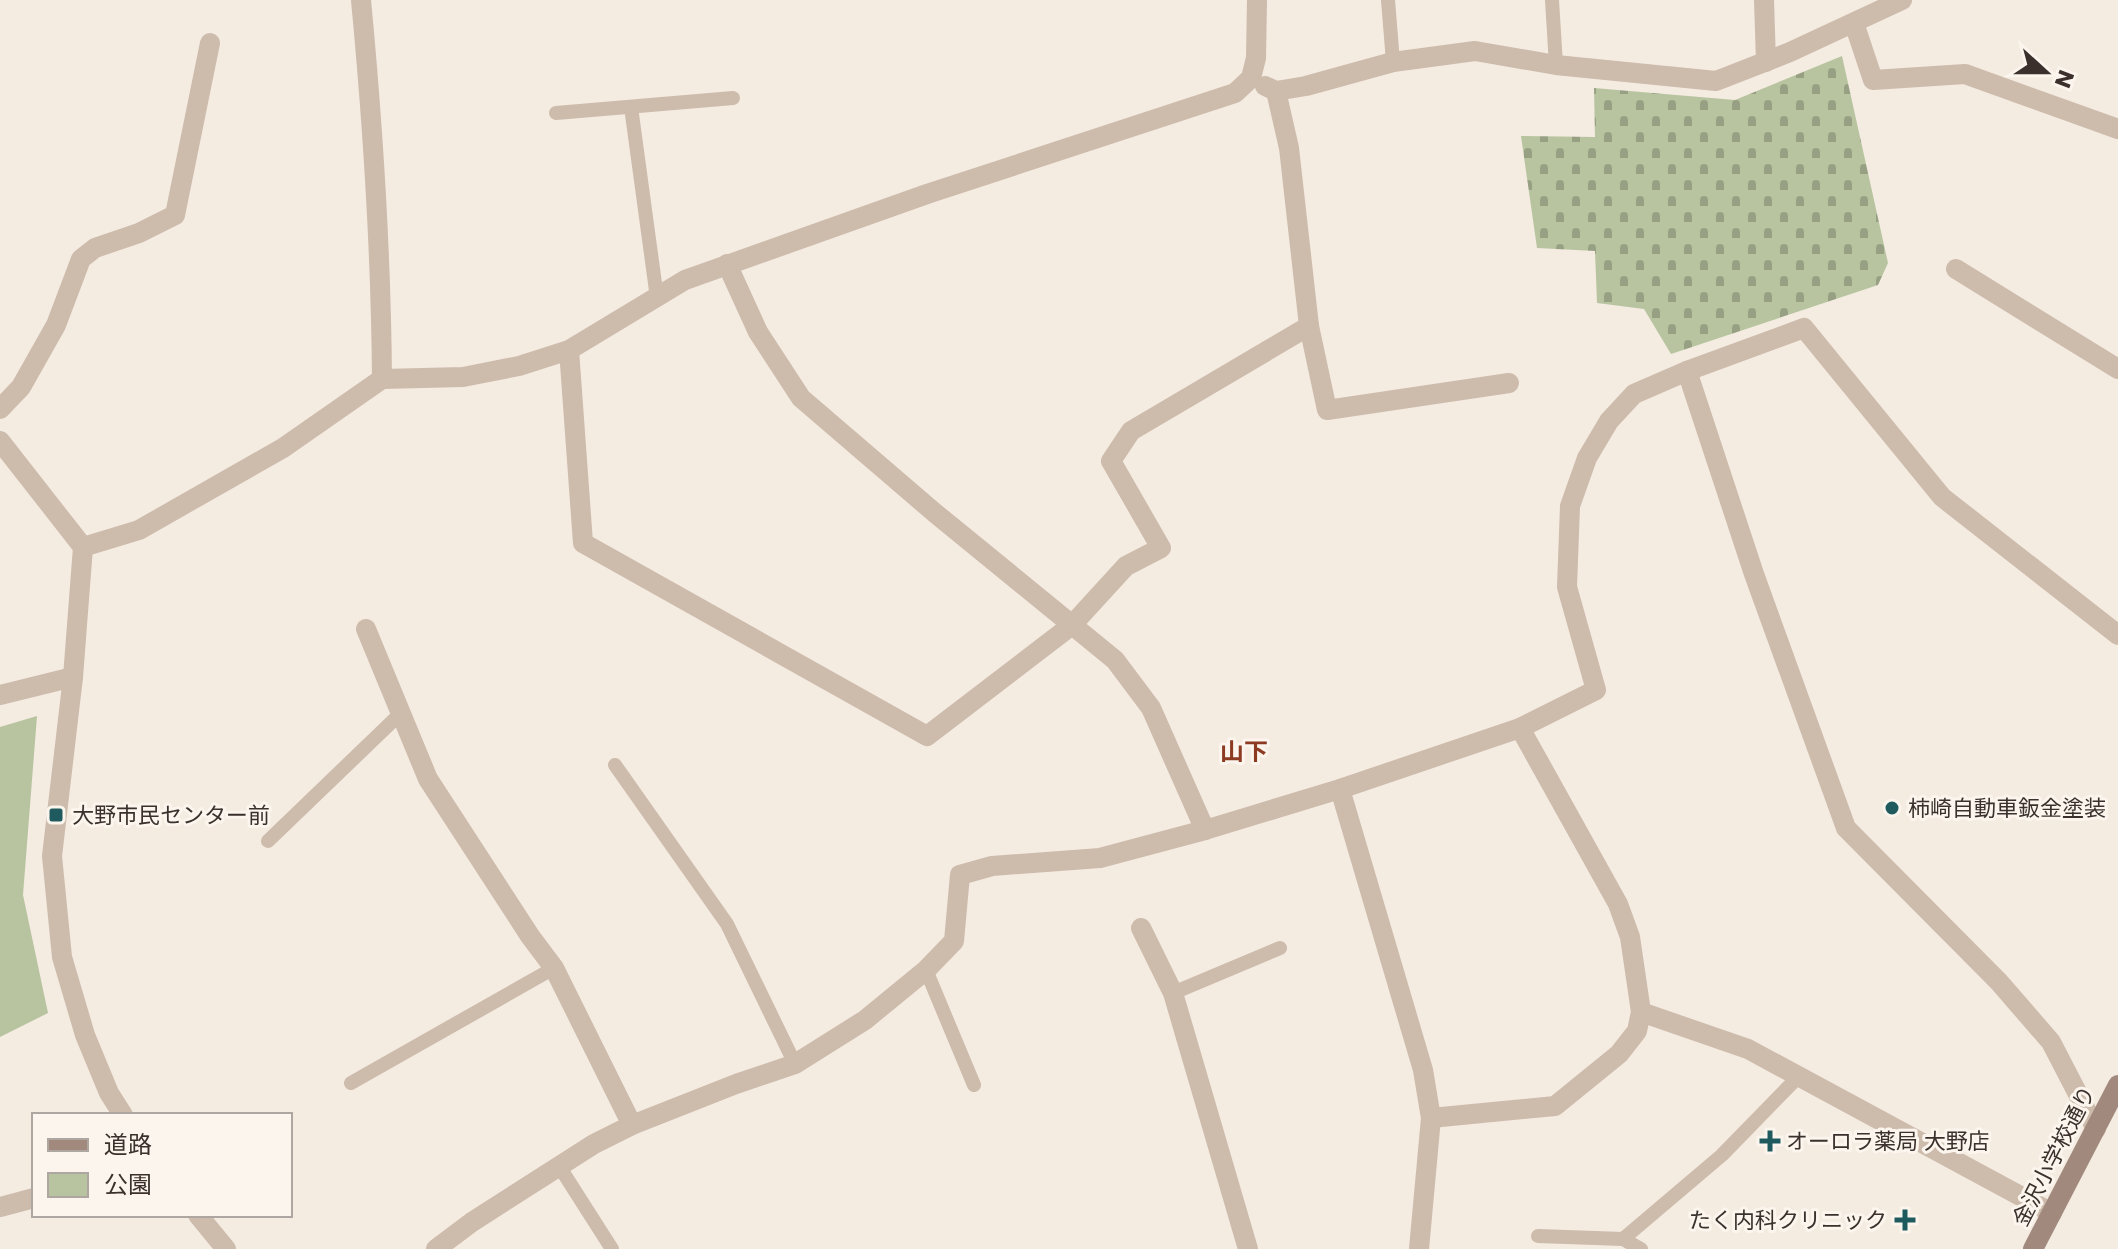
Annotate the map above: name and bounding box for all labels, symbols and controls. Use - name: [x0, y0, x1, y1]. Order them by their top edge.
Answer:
- north arrow: [2006, 32, 2086, 112]
- text: N: [2047, 66, 2082, 92]
- district label: 山下: [1220, 735, 1268, 768]
- place label: 柿崎自動車鈑金塗装: [1908, 793, 2106, 824]
- marker: 柿崎自動車鈑金塗装: [1883, 799, 1901, 817]
- place label: 大野市民センター前: [72, 800, 270, 831]
- marker: 大野市民センター前: [47, 806, 65, 824]
- street label: 金沢小学校通り: [2005, 1080, 2103, 1232]
- legend: [32, 1113, 292, 1217]
- place label: オーロラ薬局 大野店: [1786, 1126, 1990, 1157]
- text: 道路: [104, 1128, 152, 1161]
- marker: オーロラ薬局 大野店: [1761, 1132, 1779, 1150]
- text: 公園: [104, 1168, 152, 1201]
- place label: たく内科クリニック: [1689, 1205, 1887, 1236]
- marker: たく内科クリニック: [1894, 1209, 1916, 1231]

